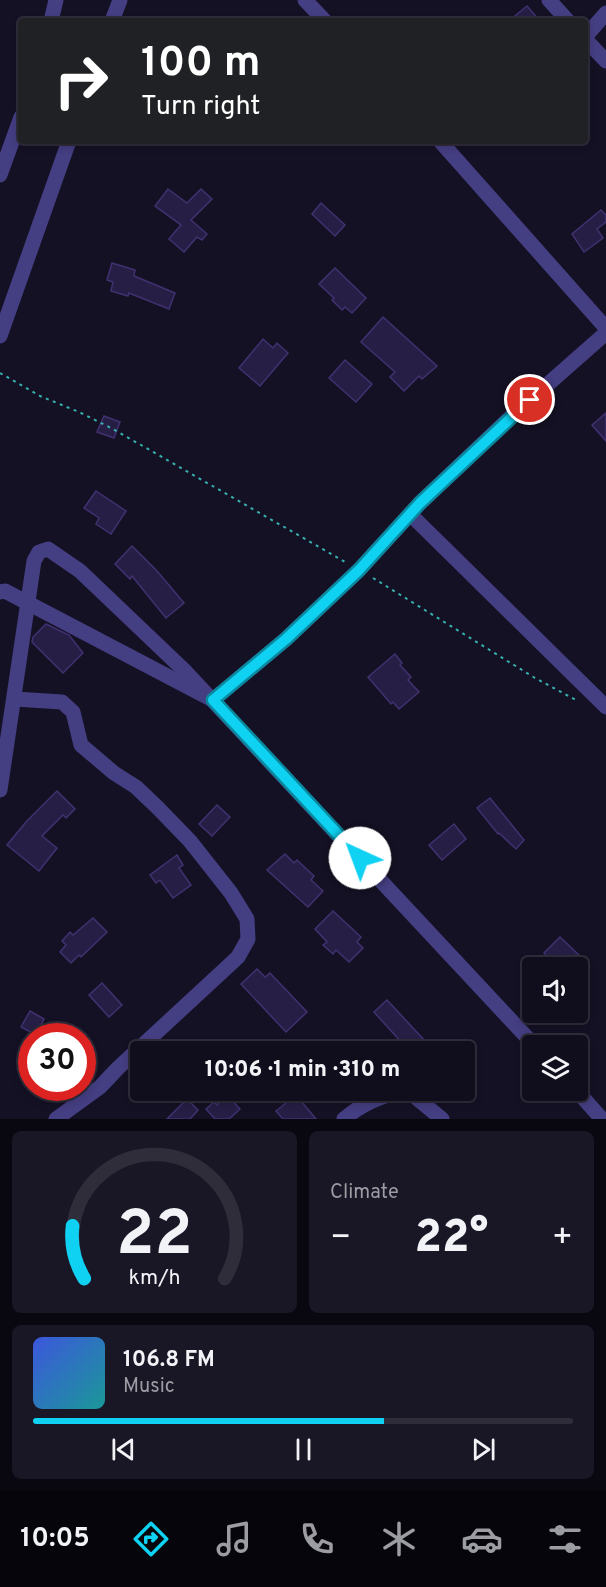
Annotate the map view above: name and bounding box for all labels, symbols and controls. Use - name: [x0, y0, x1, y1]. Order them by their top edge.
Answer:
- text: 100 m: [141, 38, 260, 91]
- icon: right: [42, 42, 120, 120]
- text: Turn right: [141, 90, 260, 124]
- pin: [504, 374, 555, 425]
- icon: arrive: [513, 383, 546, 416]
- position arrow: [328, 826, 392, 890]
- map controls: [522, 957, 588, 1101]
- button: sound: [522, 957, 588, 1023]
- speed limit sign: 30: [18, 1023, 96, 1101]
- button: layers: [522, 1035, 588, 1101]
- text: 10:06 · 1 min · 310 m: [205, 1057, 400, 1084]
- text: Climate: [330, 1180, 399, 1206]
- text: 22: [116, 1198, 193, 1277]
- text: 22°: [415, 1211, 488, 1268]
- text: −: [330, 1218, 351, 1260]
- text: +: [552, 1218, 573, 1260]
- text: km/h: [128, 1265, 181, 1292]
- text: 106.8 FM: [123, 1347, 215, 1374]
- text: Music: [123, 1374, 175, 1400]
- icon: previous: [107, 1433, 140, 1466]
- icon: pause: [287, 1433, 320, 1466]
- icon: next: [467, 1433, 500, 1466]
- icon: directions: [130, 1518, 172, 1560]
- icon: music: [213, 1518, 255, 1560]
- icon: phone: [296, 1518, 338, 1560]
- icon: climate: [378, 1518, 420, 1560]
- icon: car: [461, 1518, 503, 1560]
- icon: filters: [544, 1518, 586, 1560]
- text: 10:05: [20, 1522, 90, 1556]

